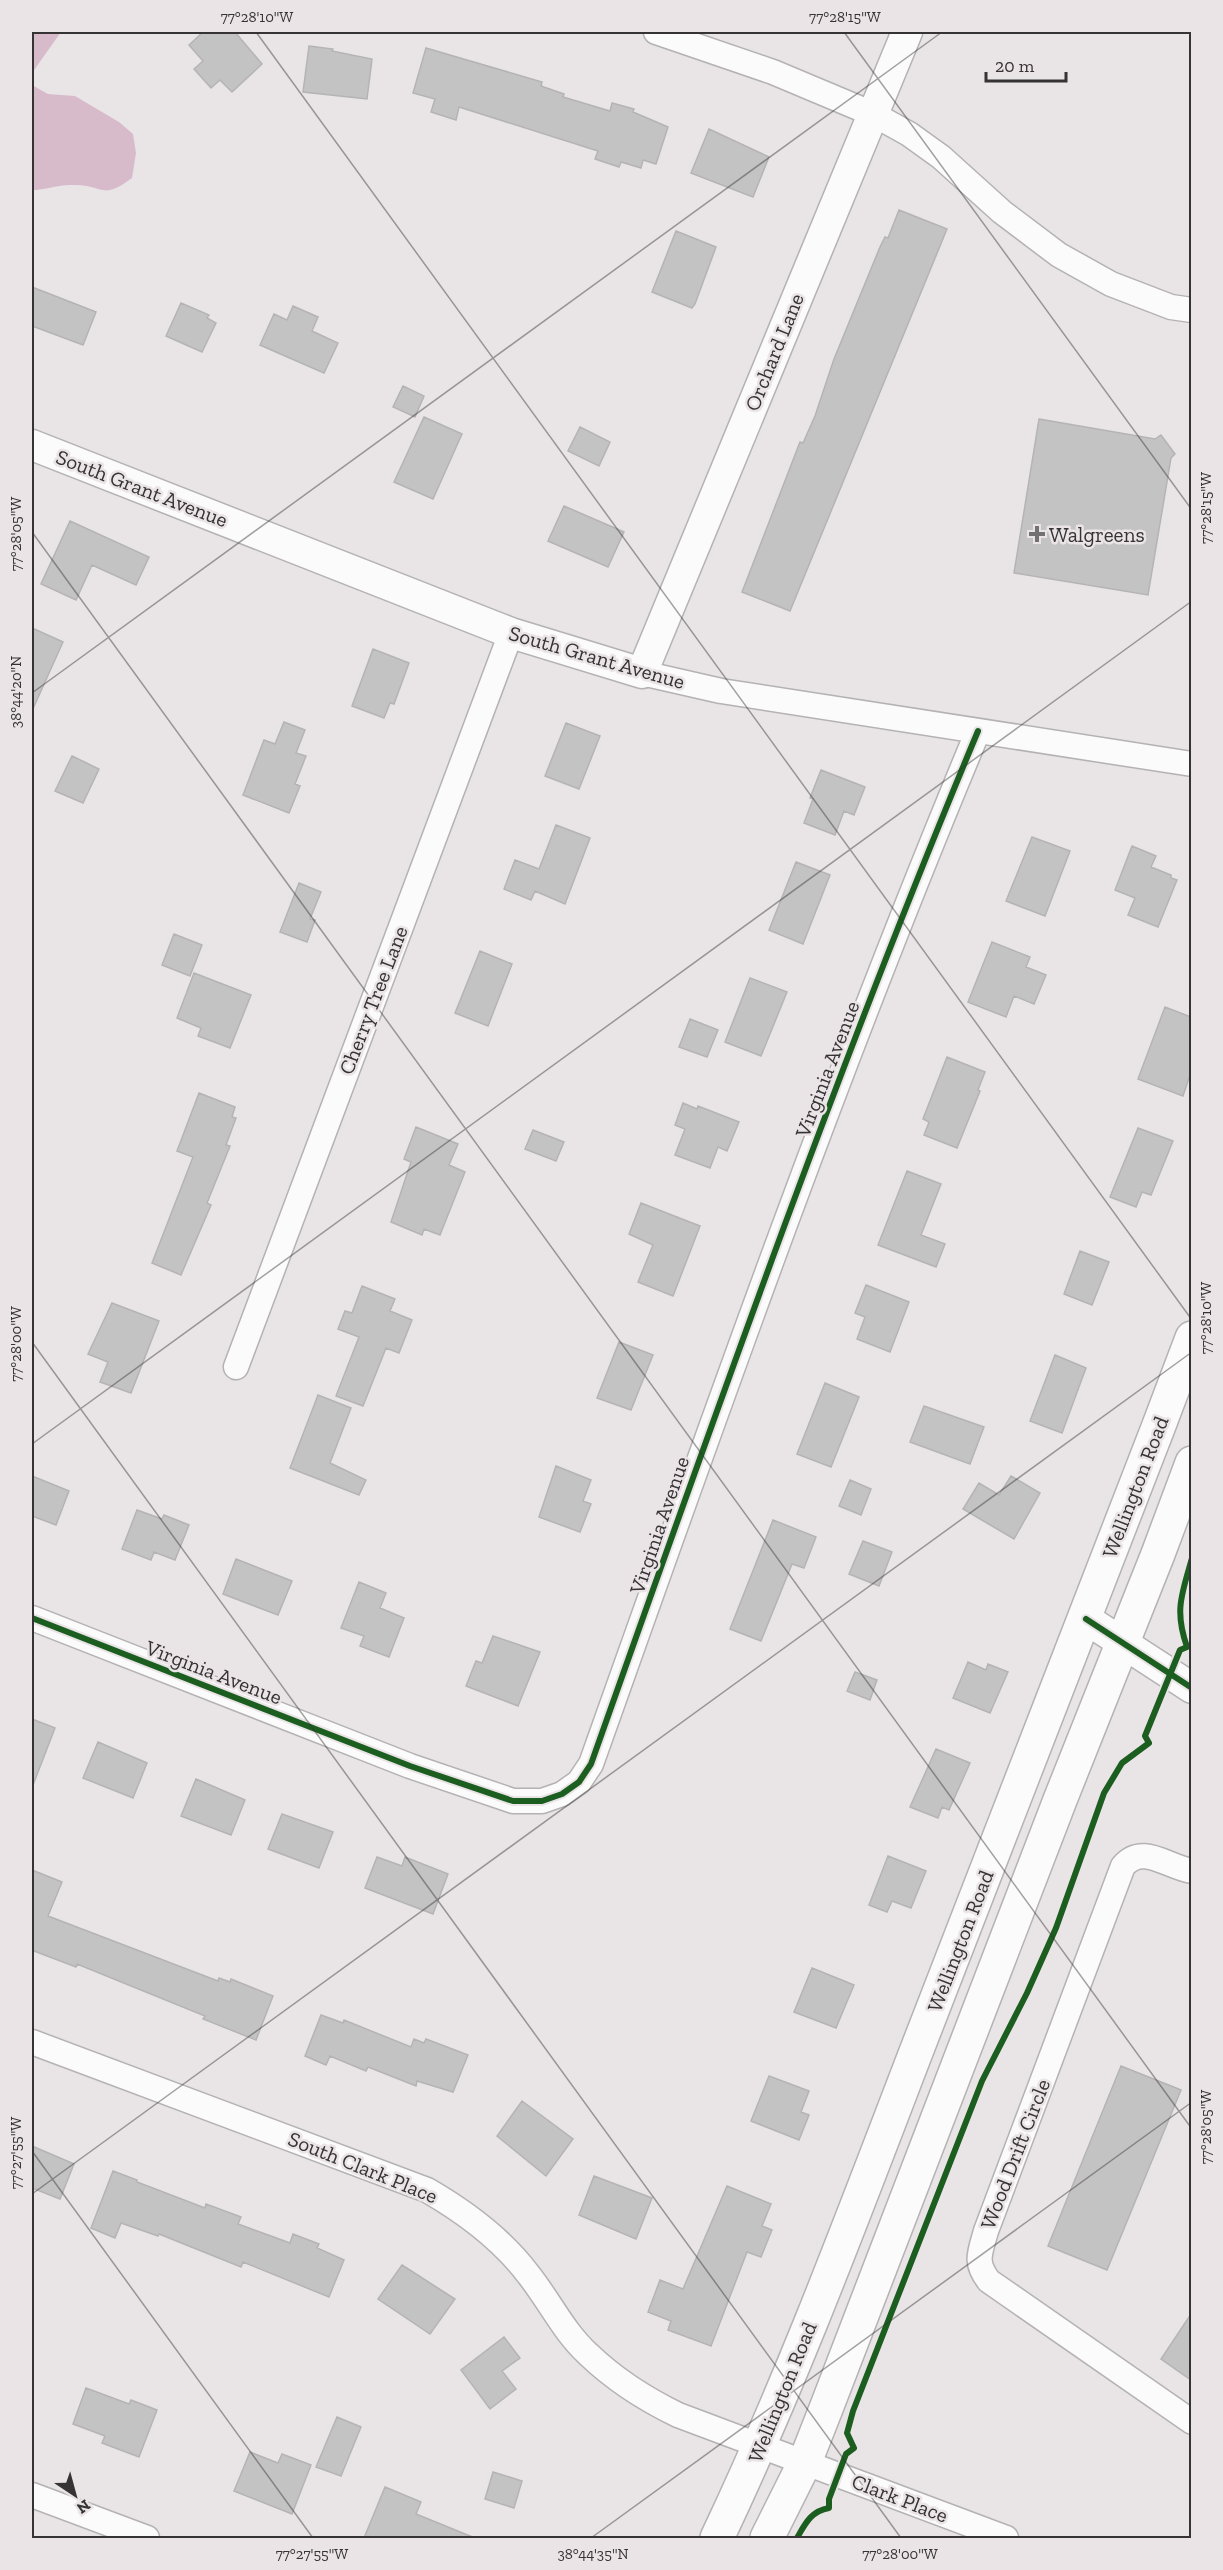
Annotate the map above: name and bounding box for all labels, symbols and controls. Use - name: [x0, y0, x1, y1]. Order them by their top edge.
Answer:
- text: 77°28'10"W: [221, 8, 293, 26]
- text: 77°28'15"W: [809, 8, 881, 26]
- scale bar: [986, 45, 1066, 83]
- text: 20 m: [995, 55, 1035, 77]
- street label: Orchard Lane: [739, 290, 809, 414]
- street label: South Grant Avenue: [53, 444, 231, 532]
- text: 77°28'15"W: [1197, 472, 1215, 544]
- text: 77°28'05"W: [7, 497, 25, 571]
- place label: Walgreens: [1049, 522, 1145, 547]
- marker: Walgreens: [1030, 527, 1044, 541]
- street label: South Grant Avenue: [506, 620, 688, 694]
- text: 38°44'20"N: [7, 656, 25, 728]
- street label: Cherry Tree Lane: [333, 922, 413, 1078]
- street label: Virginia Avenue: [789, 997, 865, 1142]
- text: 77°28'10"W: [1197, 1282, 1215, 1354]
- text: 77°28'00"W: [7, 1306, 25, 1382]
- street label: Wellington Road: [1097, 1412, 1174, 1561]
- street label: Virginia Avenue: [623, 1453, 694, 1598]
- street label: Virginia Avenue: [141, 1634, 286, 1710]
- street label: Wellington Road: [922, 1866, 999, 2015]
- street label: Wood Drift Circle: [975, 2075, 1055, 2233]
- text: 77°28'05"W: [1197, 2090, 1215, 2164]
- text: 77°27'55"W: [7, 2117, 25, 2189]
- street label: South Clark Place: [285, 2126, 441, 2208]
- street label: Wellington Road: [742, 2318, 822, 2466]
- north arrow: [45, 2465, 105, 2525]
- street label: Clark Place: [848, 2468, 952, 2528]
- text: N: [73, 2495, 94, 2518]
- text: 77°27'55"W: [276, 2545, 348, 2563]
- text: 38°44'35"N: [557, 2545, 629, 2563]
- text: 77°28'00"W: [862, 2545, 938, 2563]

